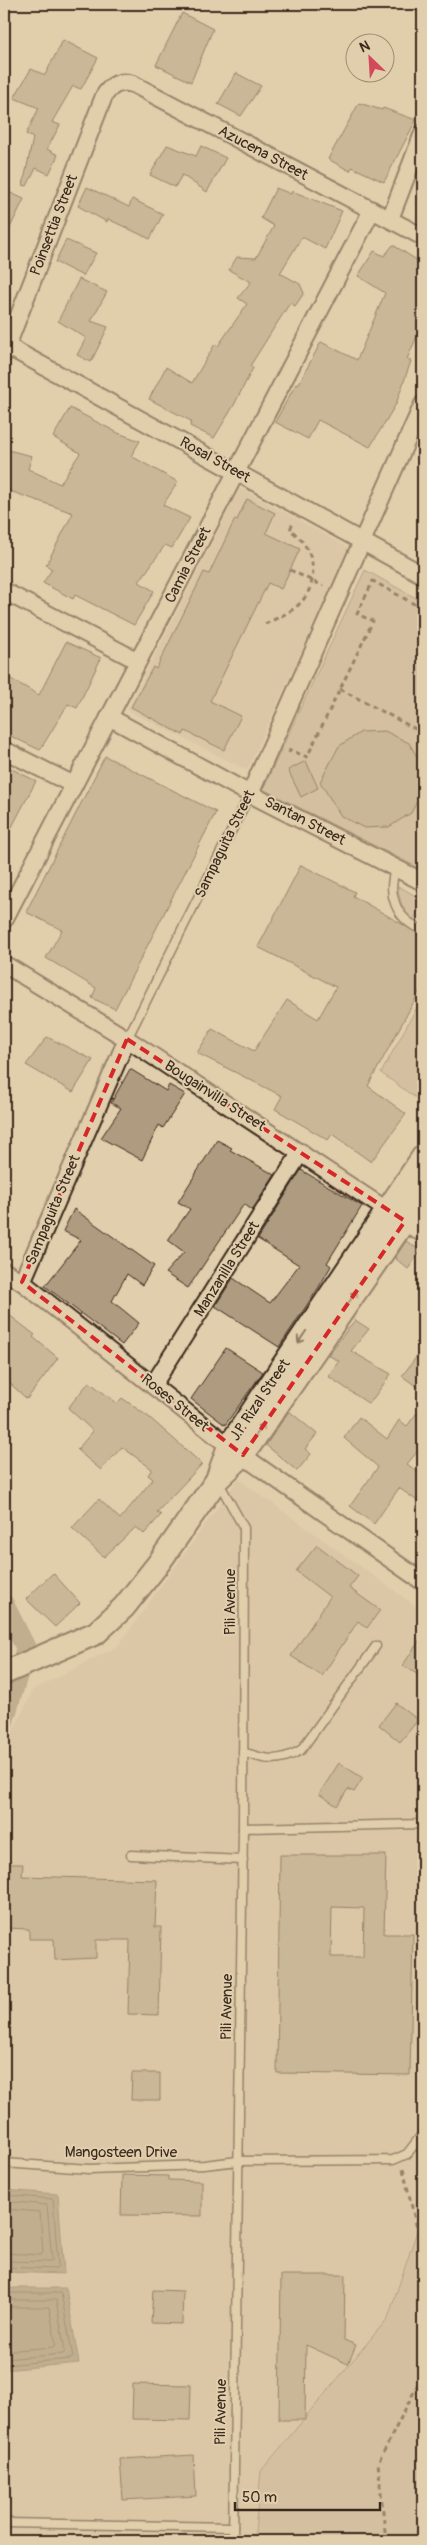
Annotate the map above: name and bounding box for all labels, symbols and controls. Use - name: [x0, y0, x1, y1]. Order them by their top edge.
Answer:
- north arrow: [344, 32, 394, 82]
- text: N: [357, 37, 373, 56]
- street label: Azucena Street: [215, 121, 312, 185]
- street label: Poinsettia Street: [26, 171, 82, 278]
- street label: Rosal Street: [176, 433, 255, 488]
- street label: Camia Street: [161, 523, 216, 606]
- street label: Sampaguita Street: [191, 786, 260, 901]
- street label: Santan Street: [261, 792, 350, 850]
- street label: Bougainvilla Street: [161, 1056, 270, 1136]
- street label: Sampaguita Street: [21, 1151, 85, 1268]
- street label: Manzanilla Street: [190, 1217, 265, 1320]
- one-way arrow: [348, 1290, 358, 1304]
- one-way arrow: [297, 1330, 307, 1344]
- street label: J.P. Rizal Street: [226, 1355, 295, 1445]
- street label: Roses Street: [137, 1370, 213, 1437]
- one-way arrow: [255, 1423, 265, 1437]
- street label: Pili Avenue: [221, 1568, 240, 1635]
- street label: Pili Avenue: [217, 1973, 237, 2040]
- street label: Mangosteen Drive: [65, 2143, 178, 2162]
- street label: Pili Avenue: [211, 2378, 231, 2445]
- scale bar: [235, 2480, 380, 2512]
- text: 50 m: [242, 2488, 277, 2507]

